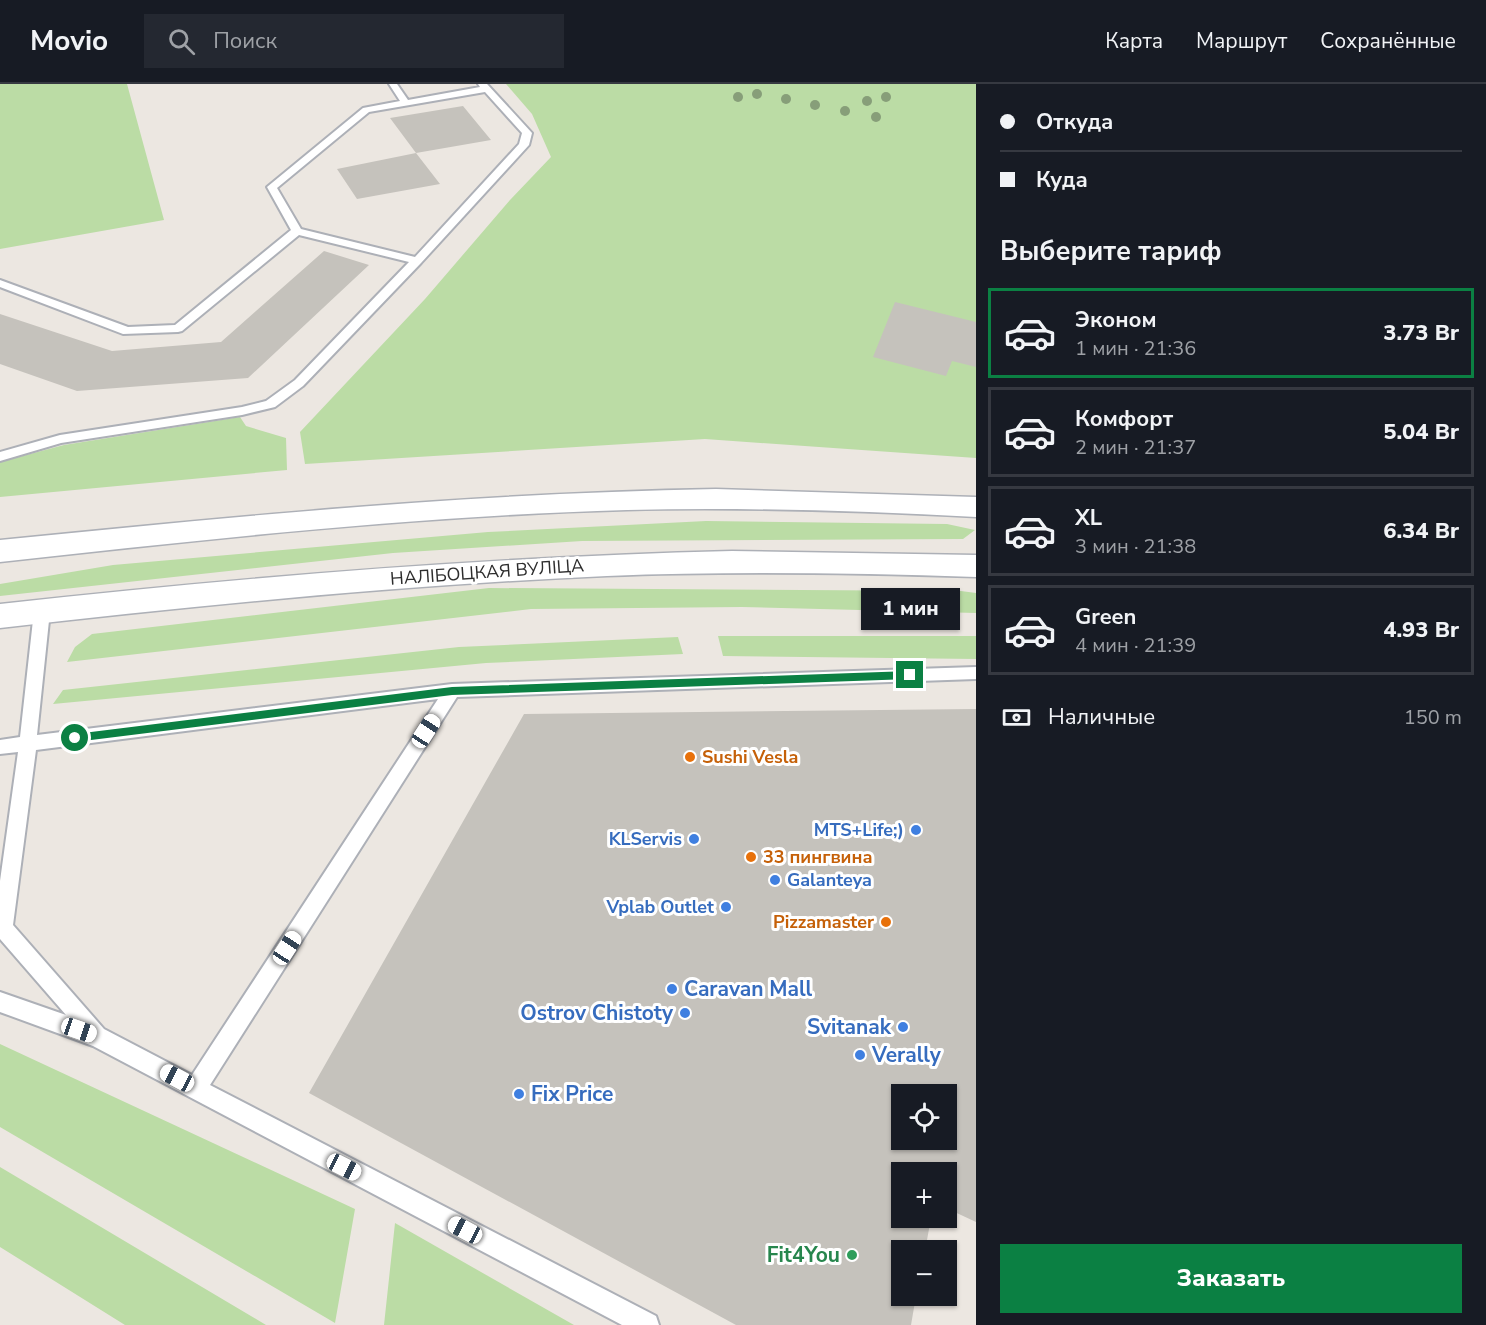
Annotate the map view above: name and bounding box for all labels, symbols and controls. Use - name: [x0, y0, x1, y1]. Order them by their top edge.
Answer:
- search box: [144, 14, 564, 68]
- text: Movio: [30, 22, 108, 60]
- icon: search: [165, 25, 198, 58]
- text: Поиск: [213, 26, 277, 56]
- text: Карта: [1105, 27, 1163, 55]
- text: Маршрут: [1196, 27, 1287, 55]
- text: Сохранённые: [1320, 27, 1456, 55]
- text: Откуда: [1036, 107, 1113, 137]
- text: Куда: [1036, 165, 1088, 195]
- text: Выберите тариф: [1000, 233, 1222, 270]
- text: Эконом: [1075, 305, 1157, 335]
- icon: car: [1003, 306, 1057, 360]
- text: 3.73 Br: [1383, 318, 1459, 348]
- text: 1 мин · 21:36: [1075, 335, 1196, 362]
- text: Комфорт: [1075, 404, 1173, 434]
- icon: car: [1003, 405, 1057, 459]
- text: 5.04 Br: [1383, 417, 1459, 447]
- text: 2 мин · 21:37: [1075, 434, 1196, 461]
- text: XL: [1075, 503, 1102, 533]
- icon: car: [1003, 504, 1057, 558]
- text: 6.34 Br: [1383, 516, 1459, 546]
- text: 3 мин · 21:38: [1075, 533, 1196, 560]
- street label: НАЛІБОЦКАЯ ВУЛІЦА: [389, 553, 585, 591]
- callout: 1 мин: [860, 588, 960, 630]
- text: 1 мин: [882, 595, 939, 622]
- text: Green: [1075, 602, 1136, 632]
- icon: car: [1003, 603, 1057, 657]
- text: 4.93 Br: [1383, 615, 1459, 645]
- text: 4 мин · 21:39: [1075, 632, 1196, 659]
- route end: [896, 661, 923, 688]
- icon: cash: [1000, 701, 1033, 734]
- text: Наличные: [1048, 702, 1155, 732]
- text: 150 m: [1404, 704, 1462, 731]
- car: [409, 711, 443, 751]
- route start: [61, 724, 88, 751]
- place label: Sushi Vesla: [702, 745, 798, 769]
- marker: Sushi Vesla: [683, 750, 697, 764]
- place label: MTS+Life;): [814, 818, 904, 842]
- marker: MTS+Life;): [909, 823, 923, 837]
- place label: KLServis: [609, 827, 682, 851]
- marker: KLServis: [687, 832, 701, 846]
- place label: 33 пингвина: [763, 845, 873, 869]
- marker: 33 пингвина: [744, 850, 758, 864]
- place label: Galanteya: [787, 868, 872, 892]
- marker: Galanteya: [768, 873, 782, 887]
- place label: Vplab Outlet: [605, 895, 714, 919]
- marker: Vplab Outlet: [719, 900, 733, 914]
- place label: Pizzamaster: [773, 910, 874, 934]
- marker: Pizzamaster: [879, 915, 893, 929]
- car: [270, 928, 304, 968]
- place label: Caravan Mall: [684, 975, 813, 1003]
- marker: Caravan Mall: [665, 982, 679, 996]
- place label: Ostrov Chistoty: [520, 999, 674, 1027]
- marker: Ostrov Chistoty: [678, 1006, 692, 1020]
- place label: Svitanak: [807, 1013, 892, 1041]
- car: [59, 1016, 99, 1044]
- marker: Svitanak: [896, 1020, 910, 1034]
- place label: Verally: [871, 1041, 942, 1069]
- marker: Verally: [853, 1048, 867, 1062]
- car: [157, 1062, 197, 1094]
- place label: Fix Price: [531, 1080, 613, 1108]
- map controls: [891, 1084, 957, 1306]
- button: locate: [891, 1084, 957, 1150]
- marker: Fix Price: [512, 1087, 526, 1101]
- car: [324, 1151, 364, 1183]
- button: +: [891, 1162, 957, 1228]
- car: [445, 1214, 485, 1246]
- button: −: [891, 1240, 957, 1306]
- place label: Fit4You: [767, 1241, 840, 1269]
- button: Заказать: [1000, 1244, 1462, 1313]
- marker: Fit4You: [845, 1248, 859, 1262]

